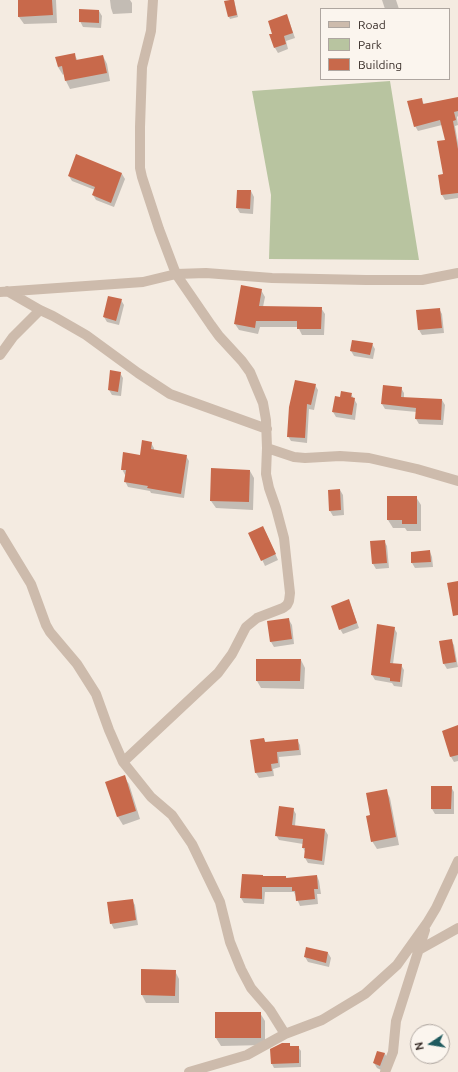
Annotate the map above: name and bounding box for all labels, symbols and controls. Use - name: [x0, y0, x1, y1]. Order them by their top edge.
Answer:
- legend: [320, 8, 450, 80]
- text: Road: [358, 18, 386, 31]
- text: Park: [358, 38, 382, 51]
- text: Building: [358, 58, 402, 71]
- north arrow: [410, 1024, 450, 1064]
- text: N: [413, 1041, 426, 1052]

